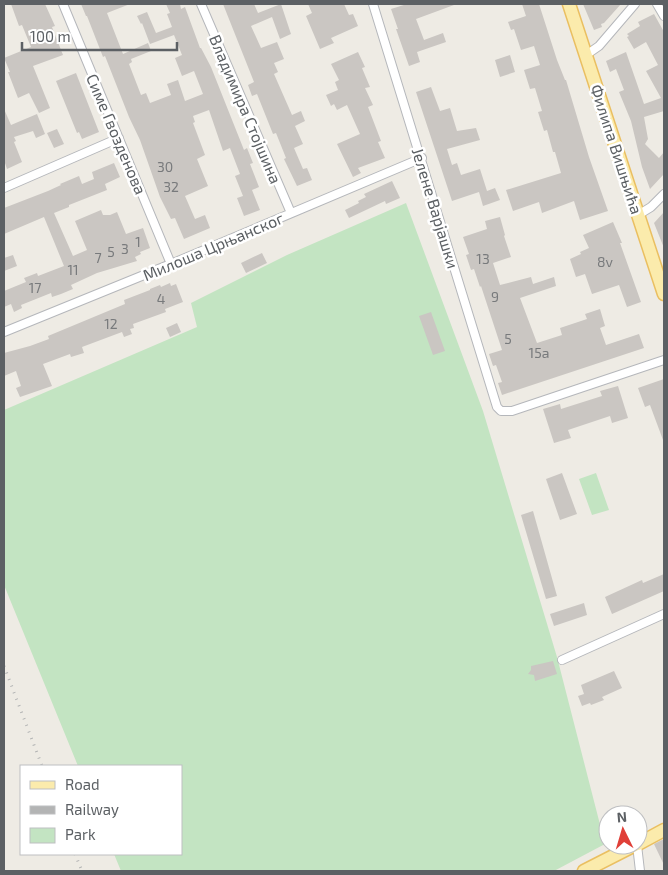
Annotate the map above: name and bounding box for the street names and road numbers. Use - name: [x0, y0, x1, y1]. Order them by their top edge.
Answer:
- street label: Владимира Стојшина: [205, 32, 286, 187]
- street label: Симе Гвозденова: [83, 71, 151, 197]
- street label: Филипа Вишњића: [587, 82, 647, 216]
- street label: Јелене Варјашки: [408, 145, 463, 271]
- street label: Милоша Црњанског: [140, 207, 287, 284]

